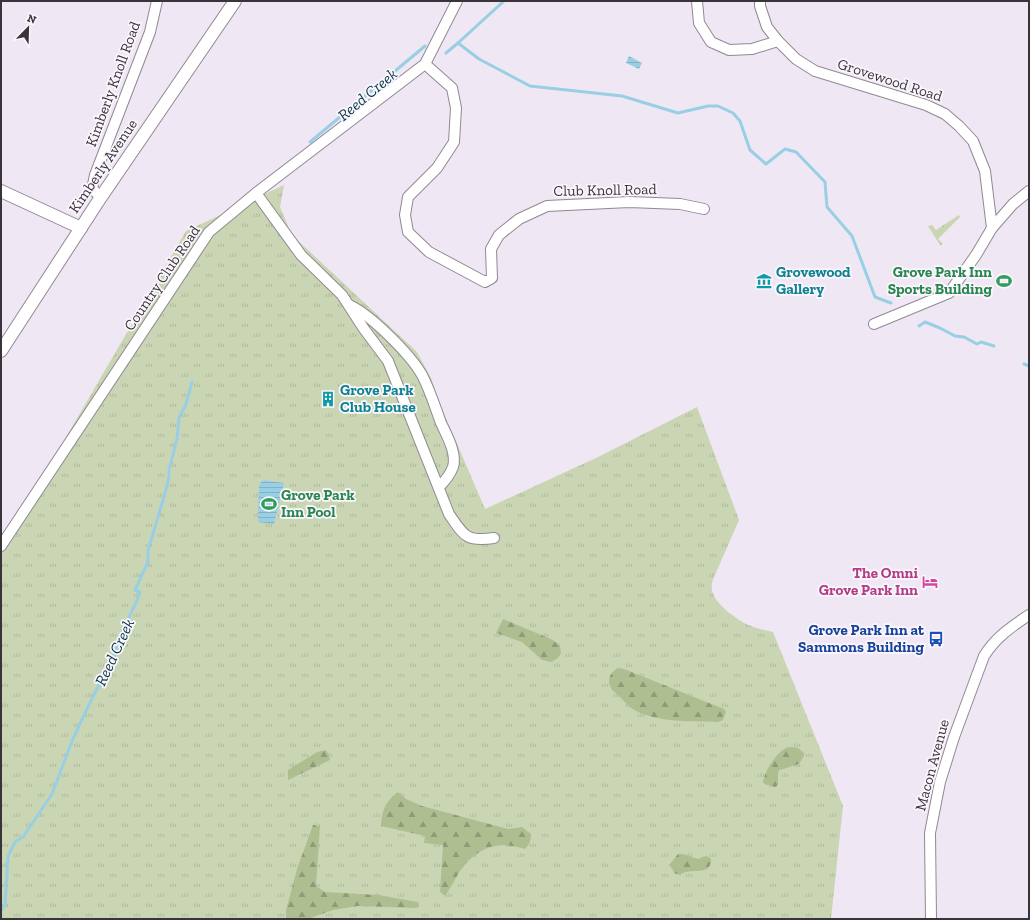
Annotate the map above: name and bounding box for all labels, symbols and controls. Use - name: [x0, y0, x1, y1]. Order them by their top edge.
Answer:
- north arrow: [8, 8, 48, 48]
- text: N: [25, 12, 39, 27]
- street label: Kimberly Knoll Road: [82, 18, 144, 149]
- street label: Grovewood Road: [835, 55, 945, 106]
- water label: Reed Creek: [334, 64, 401, 125]
- street label: Kimberly Avenue: [65, 116, 141, 216]
- street label: Club Knoll Road: [553, 180, 657, 200]
- street label: Country Club Road: [120, 221, 204, 334]
- place label: Grovewood Gallery: [776, 263, 851, 298]
- place label: Grove Park Inn Sports Building: [888, 263, 992, 298]
- museum icon: Grovewood Gallery: [755, 272, 773, 290]
- sports icon: Grove Park Inn Sports Building: [995, 272, 1013, 290]
- place label: Grove Park Club House: [340, 381, 416, 416]
- building icon: Grove Park Club House: [319, 390, 337, 408]
- place label: Grove Park Inn Pool: [281, 486, 355, 521]
- sports icon: Grove Park Inn Pool: [260, 495, 278, 513]
- place label: The Omni Grove Park Inn: [819, 564, 919, 599]
- hotel icon: The Omni Grove Park Inn: [921, 573, 939, 591]
- water label: Reed Creek: [91, 616, 138, 689]
- place label: Grove Park Inn at Sammons Building: [798, 621, 925, 656]
- bus stop icon: Grove Park Inn at Sammons Building: [927, 630, 945, 648]
- street label: Macon Avenue: [911, 717, 953, 813]

